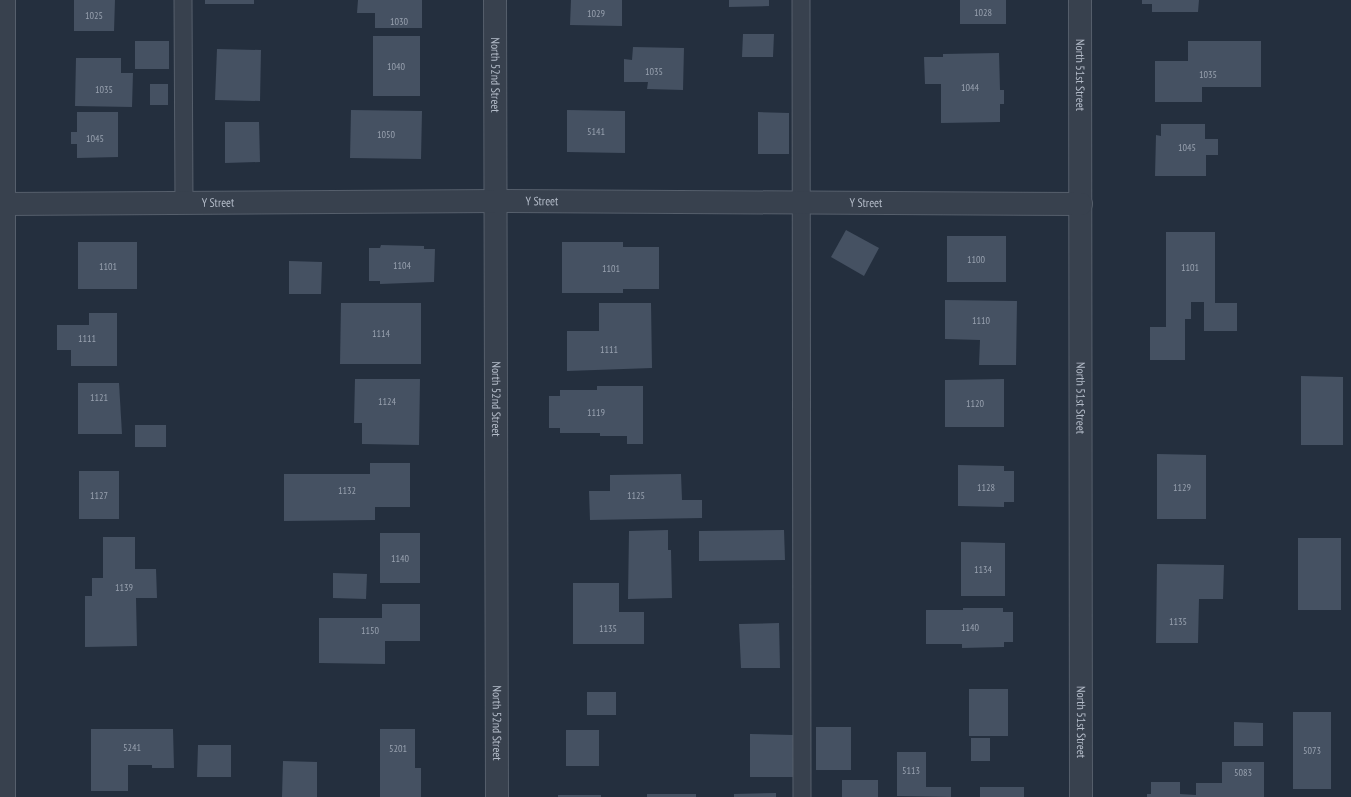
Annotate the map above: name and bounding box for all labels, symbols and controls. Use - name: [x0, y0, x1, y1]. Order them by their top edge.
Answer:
- house number: 1028: [974, 6, 992, 19]
- house number: 1029: [587, 7, 605, 20]
- house number: 1025: [85, 9, 103, 22]
- house number: 1030: [390, 15, 409, 28]
- street label: North 52nd Street: [488, 37, 503, 113]
- street label: North 51st Street: [1073, 39, 1088, 112]
- house number: 1040: [387, 60, 406, 73]
- house number: 1035: [645, 65, 663, 78]
- house number: 1035: [1199, 68, 1217, 81]
- house number: 1044: [961, 81, 980, 94]
- house number: 1035: [95, 83, 113, 96]
- house number: 5141: [587, 125, 605, 138]
- house number: 1050: [377, 128, 396, 141]
- house number: 1045: [86, 132, 104, 145]
- house number: 1045: [1178, 141, 1196, 154]
- street label: Y Street: [526, 193, 559, 208]
- street label: Y Street: [202, 195, 235, 210]
- street label: Y Street: [850, 195, 883, 210]
- house number: 1100: [967, 253, 986, 266]
- house number: 1104: [393, 259, 412, 272]
- house number: 1101: [99, 260, 117, 273]
- house number: 1101: [1181, 261, 1199, 274]
- house number: 1101: [602, 262, 620, 275]
- house number: 1110: [972, 314, 991, 327]
- house number: 1114: [372, 327, 391, 340]
- house number: 1111: [78, 332, 96, 345]
- house number: 1111: [600, 343, 618, 356]
- street label: North 52nd Street: [489, 361, 504, 437]
- street label: North 51st Street: [1073, 362, 1089, 435]
- house number: 1121: [90, 391, 108, 404]
- house number: 1124: [378, 395, 397, 408]
- house number: 1120: [966, 397, 985, 410]
- house number: 1119: [587, 406, 605, 419]
- house number: 1128: [977, 481, 995, 494]
- house number: 1129: [1173, 481, 1191, 494]
- house number: 1132: [338, 484, 356, 497]
- house number: 1127: [90, 489, 108, 502]
- house number: 1125: [627, 489, 645, 502]
- house number: 1140: [391, 552, 410, 565]
- house number: 1134: [974, 563, 993, 576]
- house number: 1139: [115, 581, 133, 594]
- house number: 1135: [1169, 615, 1187, 628]
- house number: 1140: [961, 621, 980, 634]
- house number: 1135: [599, 622, 617, 635]
- house number: 1150: [361, 624, 380, 637]
- street label: North 52nd Street: [490, 685, 505, 761]
- street label: North 51st Street: [1074, 686, 1089, 759]
- house number: 5241: [123, 741, 141, 754]
- house number: 5201: [389, 742, 407, 755]
- house number: 5073: [1303, 744, 1321, 757]
- house number: 5113: [902, 764, 920, 777]
- house number: 5083: [1234, 766, 1252, 779]

